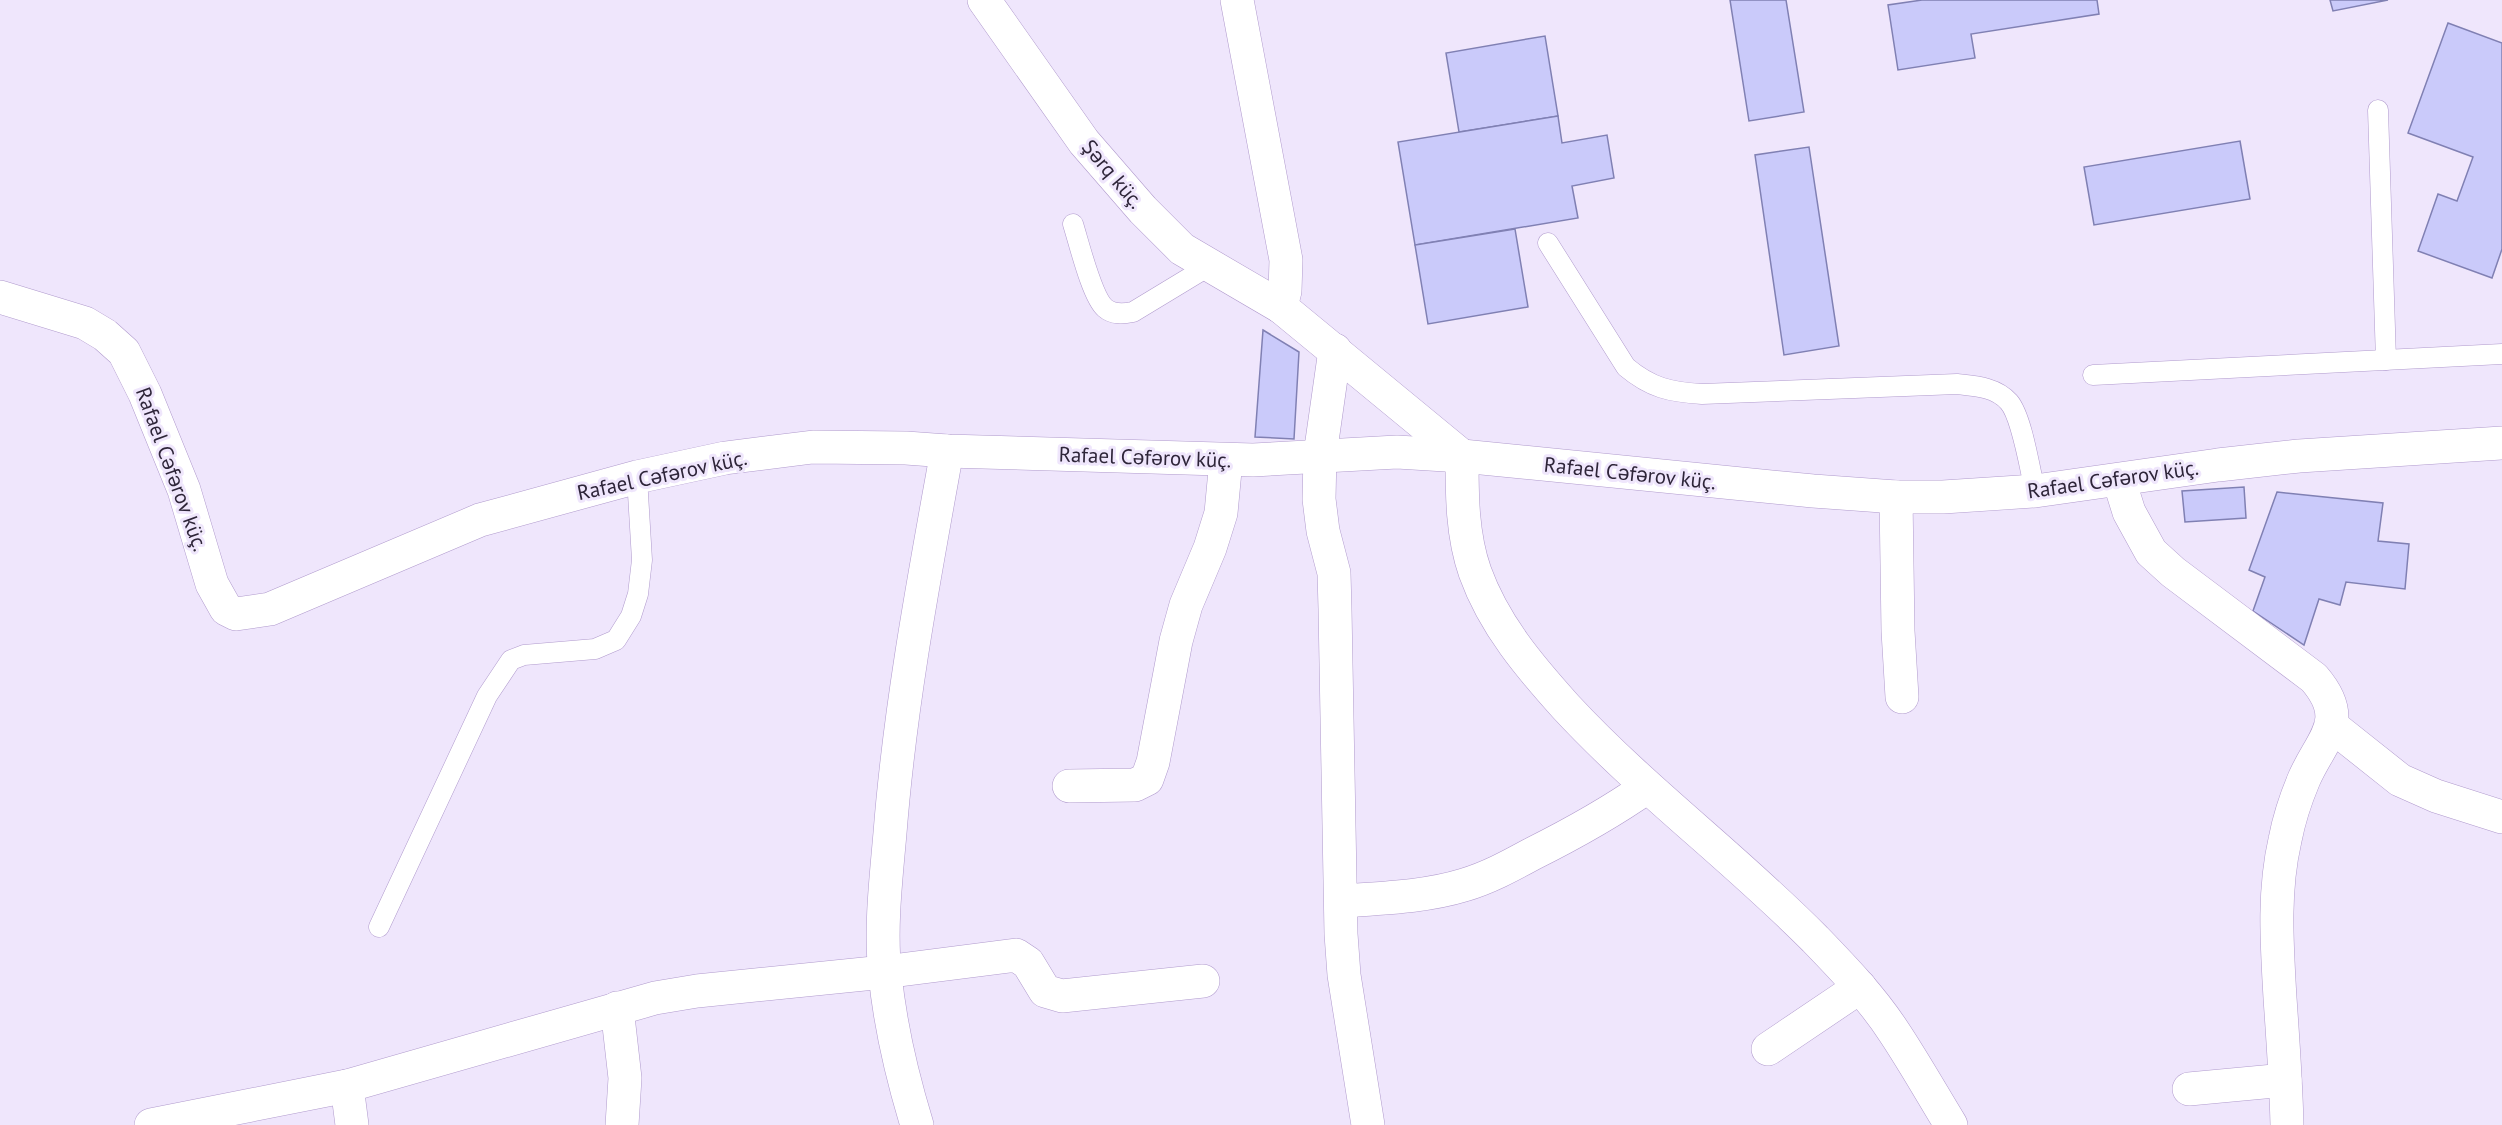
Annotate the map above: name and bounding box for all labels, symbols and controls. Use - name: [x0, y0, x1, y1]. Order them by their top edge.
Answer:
- street label: Şərq küç.: [1076, 134, 1150, 214]
- street label: Rafael Cəfərov küç.: [130, 383, 214, 555]
- street label: Rafael Cəfərov küç.: [1058, 440, 1232, 474]
- street label: Rafael Cəfərov küç.: [575, 444, 749, 506]
- street label: Rafael Cəfərov küç.: [1543, 451, 1717, 495]
- street label: Rafael Cəfərov küç.: [2026, 454, 2200, 504]

